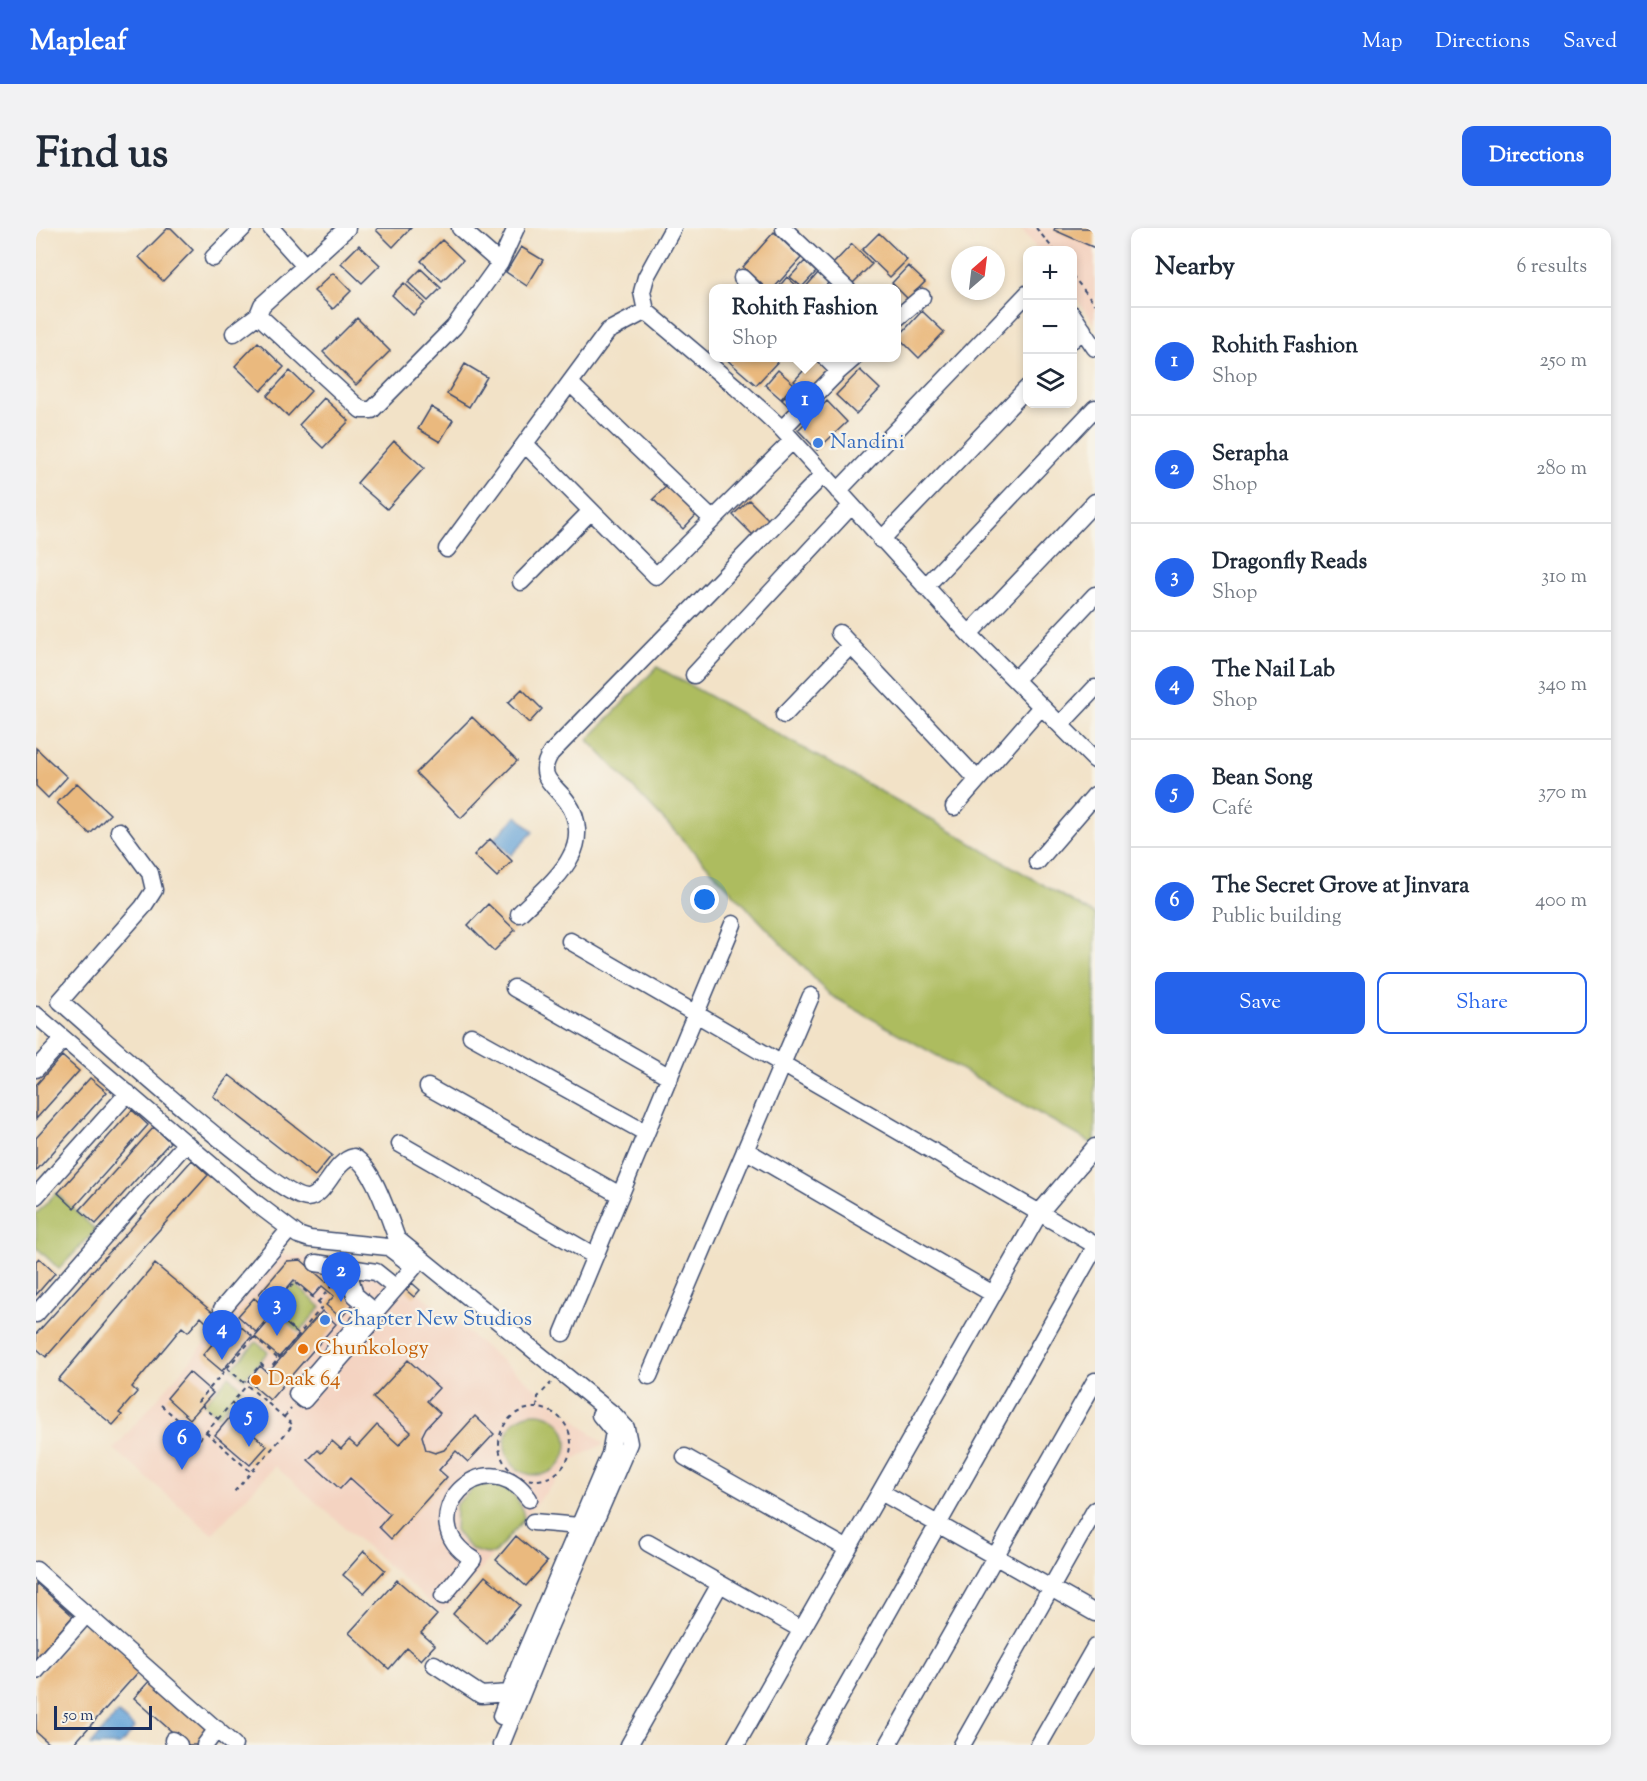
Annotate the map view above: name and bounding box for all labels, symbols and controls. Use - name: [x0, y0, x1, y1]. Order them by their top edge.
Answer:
- text: Mapleaf: [30, 22, 127, 62]
- text: Map: [1362, 27, 1402, 57]
- text: Directions: [1435, 27, 1530, 57]
- text: Saved: [1563, 27, 1617, 57]
- text: Find us: [36, 126, 168, 186]
- button: Directions: [1462, 126, 1611, 186]
- north arrow: [951, 246, 1005, 300]
- map controls: [1023, 246, 1077, 408]
- button: +: [1023, 246, 1077, 300]
- text: Nearby: [1155, 249, 1235, 286]
- text: 6 results: [1517, 253, 1587, 282]
- popup: [709, 284, 901, 362]
- text: Rohith Fashion: [732, 293, 878, 325]
- button: −: [1023, 300, 1077, 354]
- text: Shop: [732, 325, 777, 354]
- text: Rohith Fashion: [1212, 331, 1358, 363]
- text: 1: [1171, 347, 1178, 376]
- text: 250 m: [1539, 347, 1587, 376]
- button: layers: [1023, 354, 1077, 408]
- text: Shop: [1212, 363, 1257, 392]
- pin: 1: [786, 382, 824, 431]
- place label: Nandini: [830, 428, 905, 458]
- marker: Nandini: [811, 436, 825, 450]
- text: Serapha: [1212, 439, 1289, 471]
- text: 2: [1170, 455, 1179, 484]
- text: 280 m: [1536, 455, 1587, 484]
- text: Shop: [1212, 471, 1257, 500]
- text: Dragonfly Reads: [1212, 547, 1367, 579]
- text: 3: [1170, 563, 1179, 592]
- text: 310 m: [1541, 563, 1587, 592]
- text: Shop: [1212, 579, 1257, 608]
- text: The Nail Lab: [1212, 655, 1335, 687]
- text: 4: [1169, 671, 1180, 700]
- text: 340 m: [1538, 671, 1587, 700]
- text: Shop: [1212, 687, 1257, 716]
- text: Bean Song: [1212, 763, 1313, 795]
- text: 5: [1171, 779, 1178, 808]
- text: 370 m: [1538, 779, 1587, 808]
- text: Café: [1212, 795, 1253, 824]
- text: The Secret Grove at Jinvara: [1212, 871, 1469, 903]
- your location: [690, 885, 719, 914]
- text: 6: [1170, 887, 1179, 916]
- text: 400 m: [1535, 887, 1587, 916]
- text: Public building: [1212, 903, 1342, 932]
- button: Save: [1155, 972, 1365, 1034]
- button: Share: [1377, 972, 1587, 1034]
- pin: 2: [322, 1252, 360, 1302]
- pin: 3: [258, 1286, 296, 1336]
- place label: Chapter New Studios: [337, 1305, 532, 1335]
- pin: 4: [202, 1310, 242, 1360]
- marker: Chapter New Studios: [318, 1313, 332, 1327]
- place label: Chunkology: [315, 1334, 429, 1364]
- marker: Chunkology: [296, 1342, 310, 1356]
- place label: Daak 64: [268, 1365, 341, 1395]
- marker: Daak 64: [249, 1373, 263, 1387]
- pin: 5: [230, 1398, 268, 1447]
- pin: 6: [162, 1420, 202, 1470]
- scale bar: [54, 1703, 152, 1730]
- text: 50 m: [63, 1705, 94, 1728]

